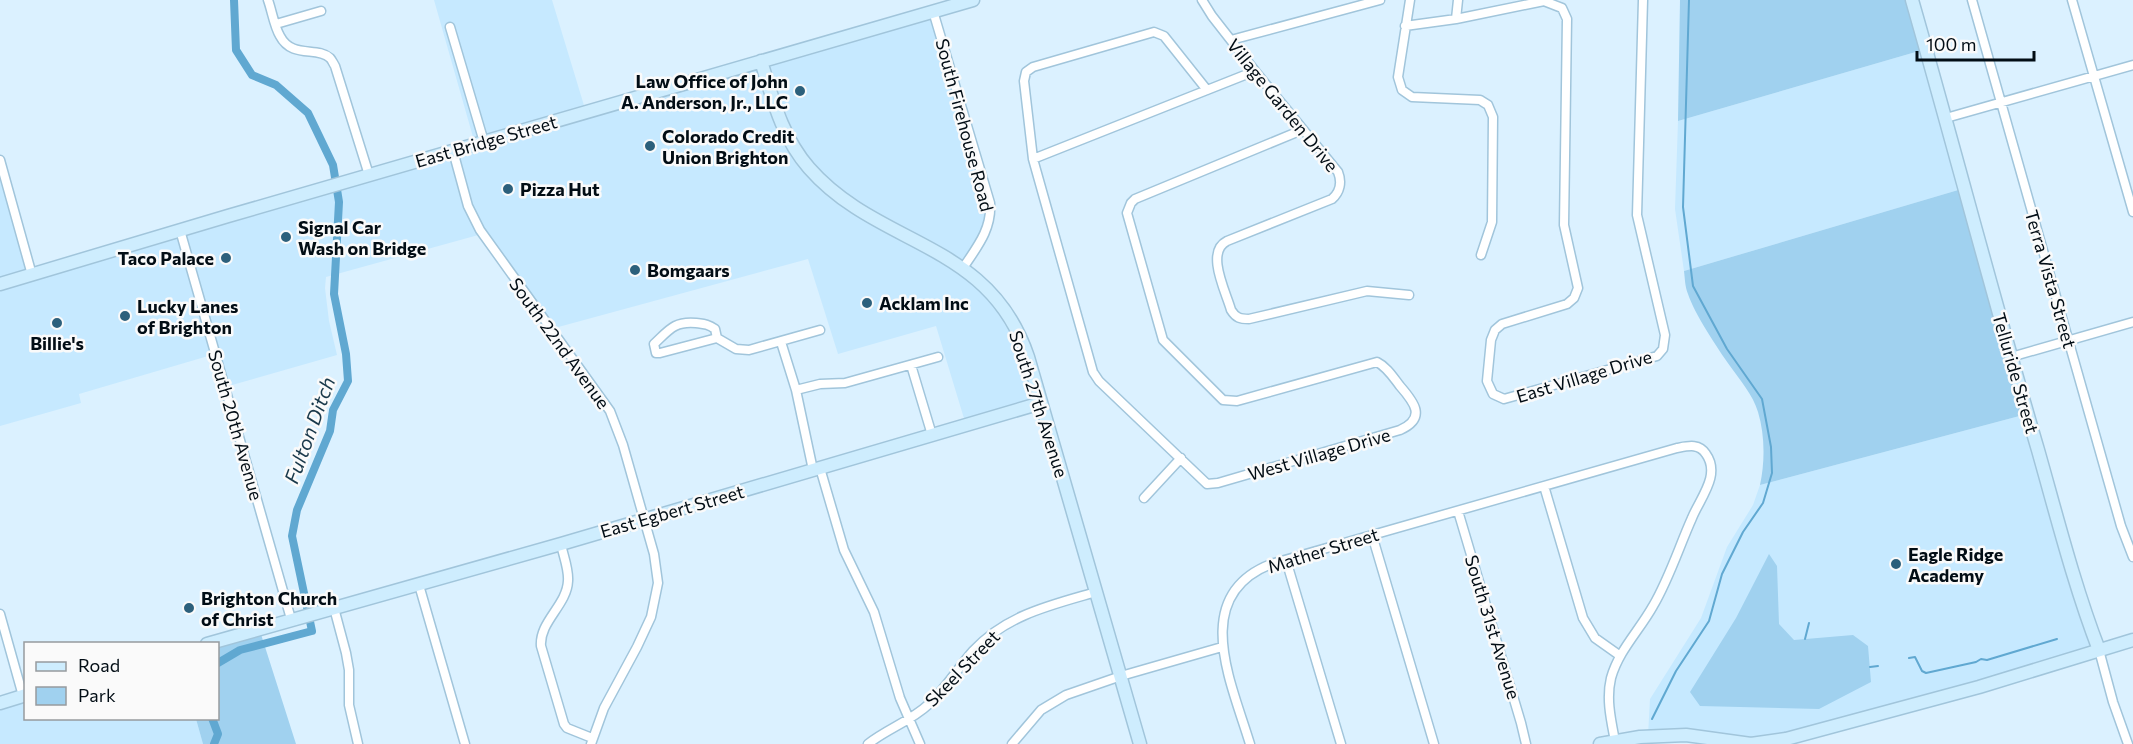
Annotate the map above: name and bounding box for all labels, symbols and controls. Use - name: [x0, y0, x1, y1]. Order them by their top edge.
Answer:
- scale bar: [1917, 24, 2034, 62]
- text: 100 m: [1926, 33, 1976, 55]
- street label: Village Garden Drive: [1223, 34, 1343, 176]
- street label: South Firehouse Road: [931, 36, 999, 214]
- place label: Law Office of John A. Anderson, Jr., LLC: [621, 70, 788, 113]
- marker: Law Office of John A. Anderson, Jr., LLC: [793, 84, 807, 98]
- street label: East Bridge Street: [413, 110, 559, 172]
- place label: Colorado Credit Union Brighton: [662, 125, 795, 168]
- marker: Colorado Credit Union Brighton: [643, 139, 657, 153]
- place label: Pizza Hut: [520, 178, 600, 200]
- marker: Pizza Hut: [501, 182, 515, 196]
- street label: Terra Vista Street: [2021, 207, 2081, 351]
- place label: Signal Car Wash on Bridge: [298, 216, 426, 259]
- marker: Signal Car Wash on Bridge: [279, 230, 293, 244]
- place label: Taco Palace: [117, 247, 214, 269]
- marker: Taco Palace: [219, 251, 233, 265]
- place label: Bomgaars: [647, 259, 730, 281]
- marker: Bomgaars: [628, 263, 642, 277]
- street label: South 22nd Avenue: [505, 273, 615, 413]
- place label: Acklam Inc: [879, 292, 969, 314]
- place label: Lucky Lanes of Brighton: [137, 295, 238, 338]
- marker: Acklam Inc: [860, 296, 874, 310]
- marker: Lucky Lanes of Brighton: [118, 309, 132, 323]
- street label: Telluride Street: [1988, 310, 2044, 436]
- marker: Billie's: [50, 316, 64, 330]
- street label: South 27th Avenue: [1005, 328, 1073, 480]
- place label: Billie's: [30, 332, 84, 354]
- street label: East Village Drive: [1514, 345, 1654, 407]
- street label: South 20th Avenue: [204, 347, 268, 503]
- water label: Fulton Ditch: [279, 373, 339, 487]
- street label: West Village Drive: [1245, 423, 1393, 485]
- street label: East Egbert Street: [598, 480, 746, 542]
- street label: Mather Street: [1265, 523, 1381, 577]
- place label: Eagle Ridge Academy: [1908, 543, 2003, 586]
- street label: South 31st Avenue: [1461, 552, 1525, 702]
- marker: Eagle Ridge Academy: [1889, 557, 1903, 571]
- place label: Brighton Church of Christ: [201, 587, 337, 630]
- marker: Brighton Church of Christ: [182, 601, 196, 615]
- street label: Skeel Street: [920, 625, 1004, 711]
- legend: [24, 642, 219, 720]
- text: Road: [78, 654, 120, 676]
- text: Park: [78, 684, 116, 706]

